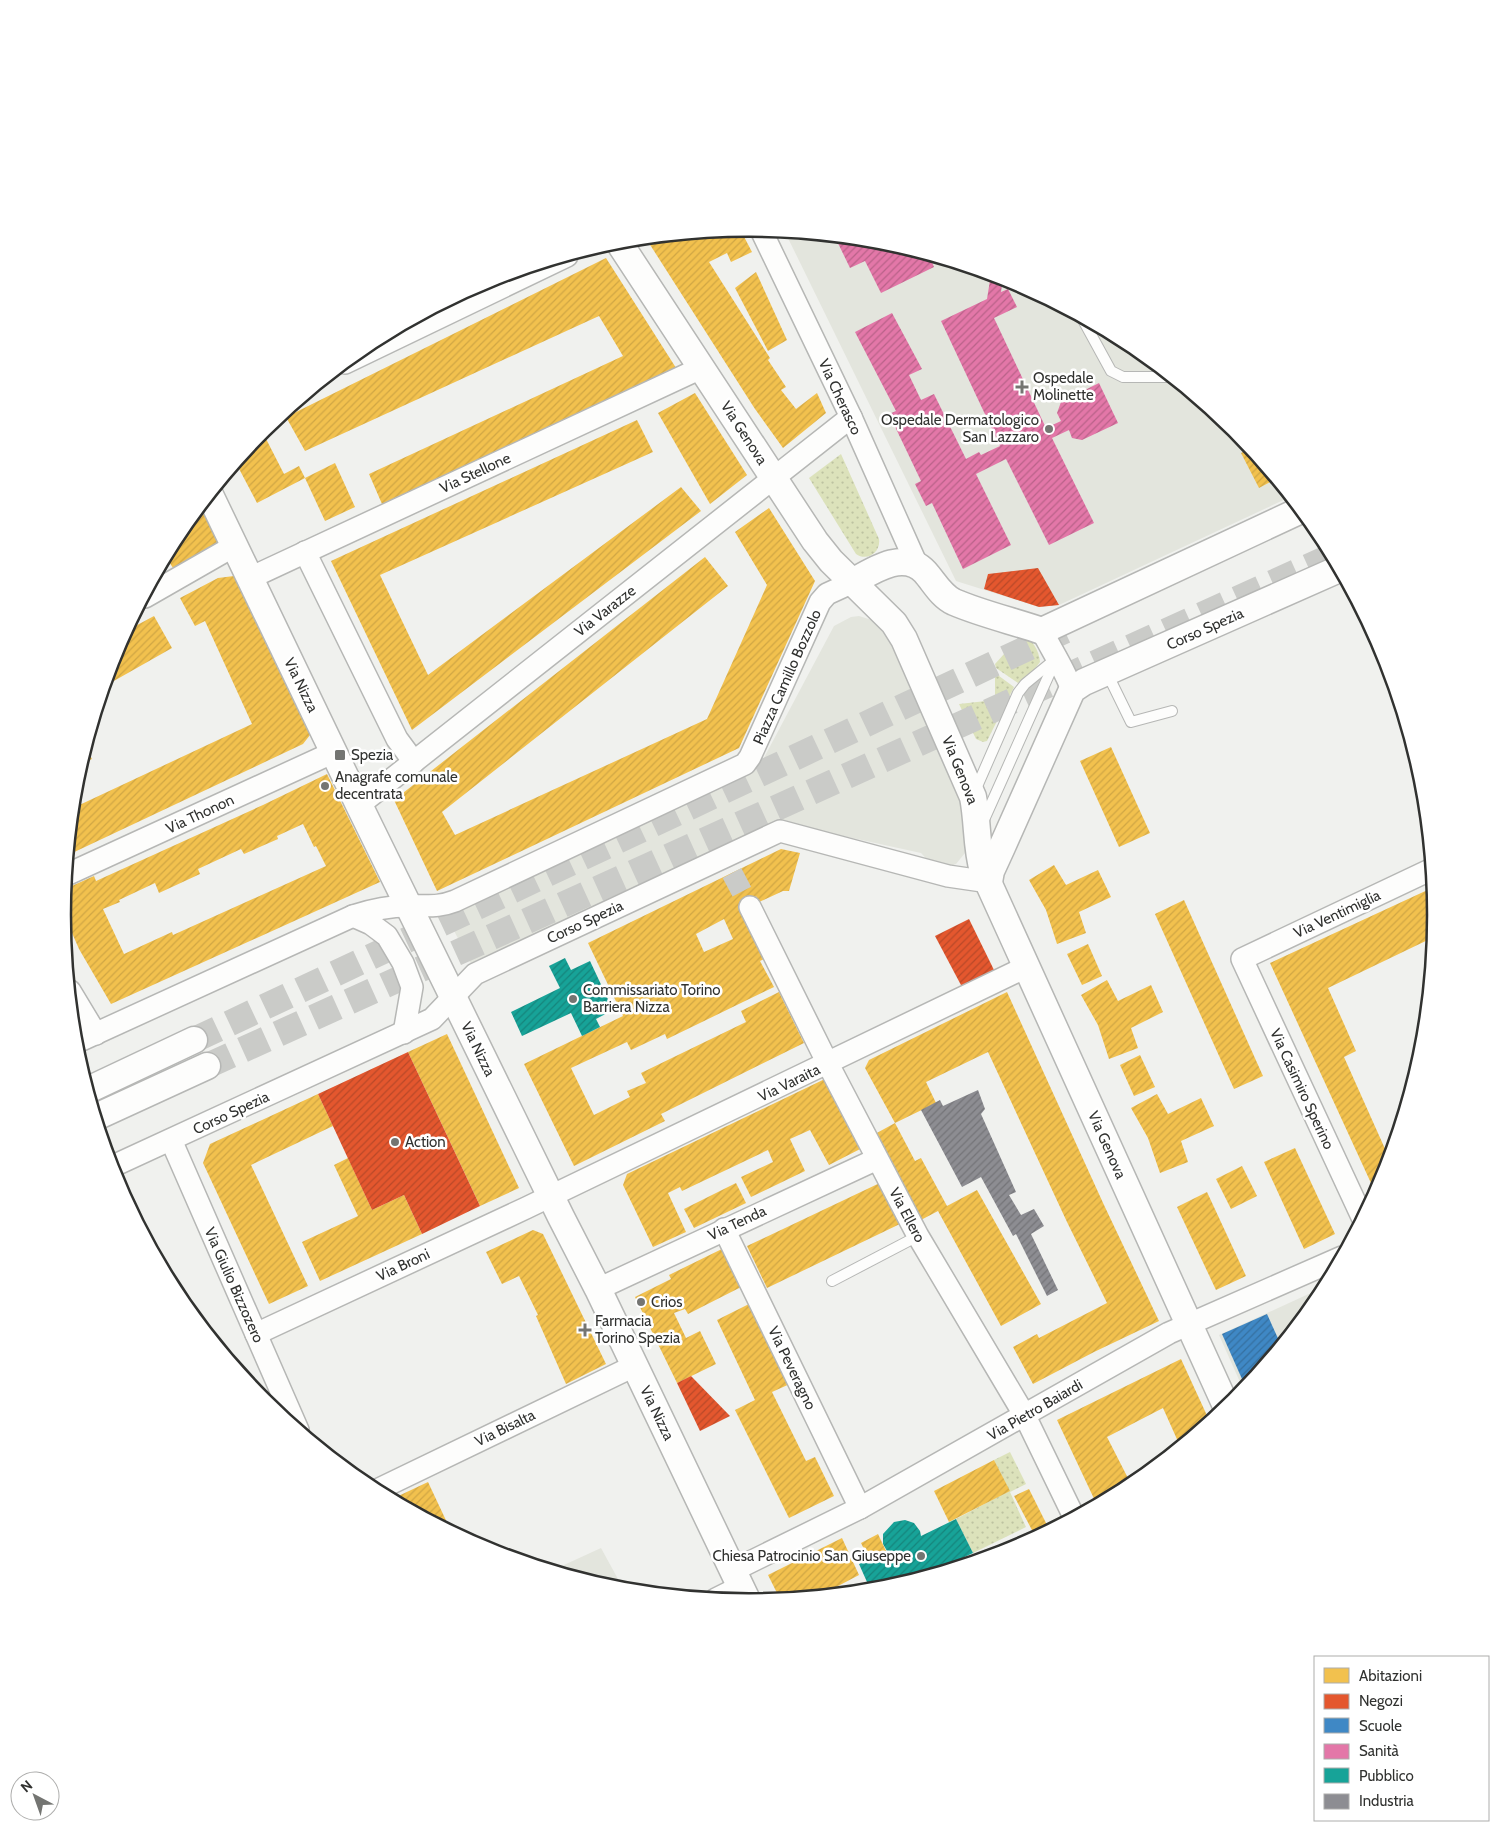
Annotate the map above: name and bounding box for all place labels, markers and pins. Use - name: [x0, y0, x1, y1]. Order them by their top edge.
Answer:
- place label: Ospedale Molinette: [1033, 369, 1094, 404]
- marker: Ospedale Molinette: [1015, 380, 1029, 394]
- place label: Ospedale Dermatologico San Lazzaro: [881, 411, 1039, 446]
- marker: Ospedale Dermatologico San Lazzaro: [1043, 423, 1055, 435]
- place label: Spezia: [351, 746, 394, 764]
- marker: Spezia: [333, 748, 347, 762]
- place label: Anagrafe comunale decentrata: [335, 768, 458, 803]
- marker: Anagrafe comunale decentrata: [319, 780, 331, 792]
- place label: Commissariato Torino Barriera Nizza: [583, 981, 721, 1016]
- marker: Commissariato Torino Barriera Nizza: [567, 993, 579, 1005]
- place label: Action: [405, 1133, 446, 1151]
- marker: Action: [389, 1136, 401, 1148]
- place label: Crios: [651, 1293, 683, 1311]
- marker: Crios: [635, 1296, 647, 1308]
- place label: Farmacia Torino Spezia: [595, 1312, 681, 1347]
- marker: Farmacia Torino Spezia: [579, 1324, 591, 1336]
- place label: Chiesa Patrocinio San Giuseppe: [713, 1547, 911, 1565]
- marker: Chiesa Patrocinio San Giuseppe: [915, 1550, 927, 1562]

